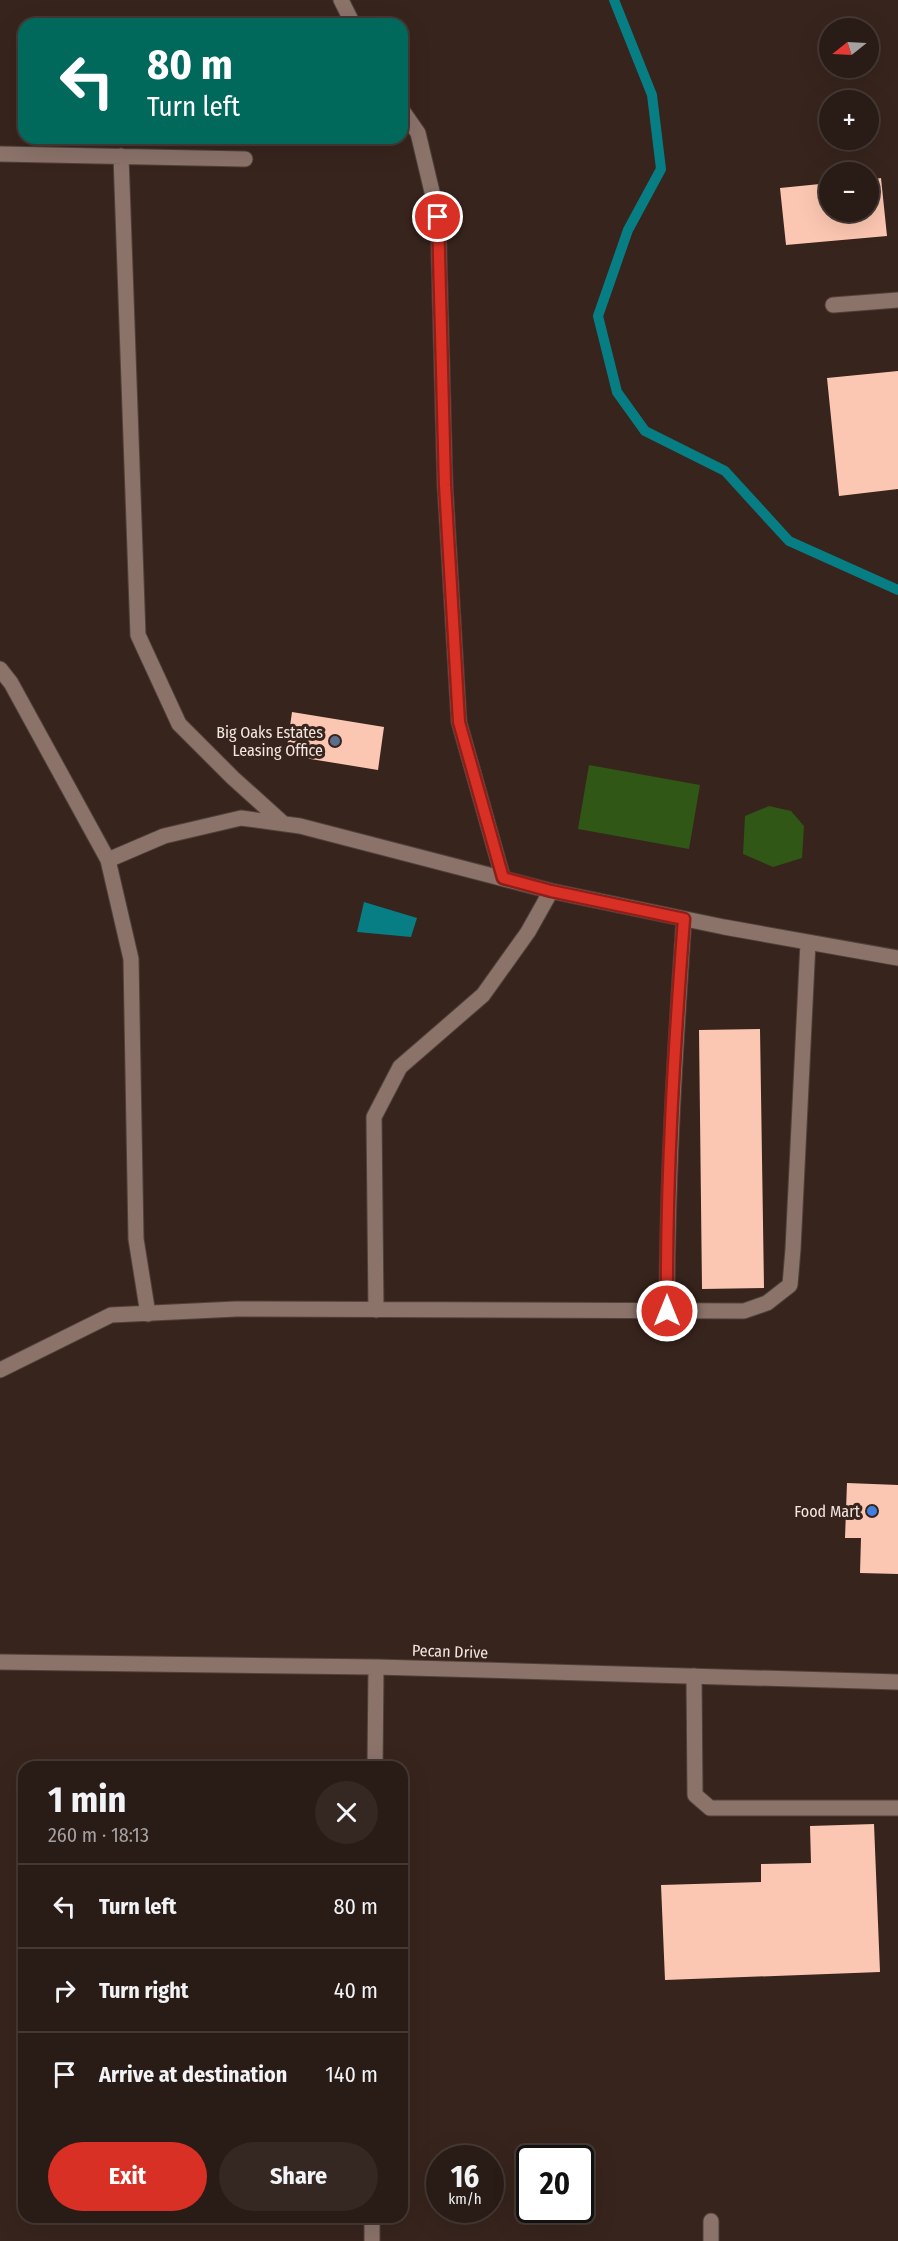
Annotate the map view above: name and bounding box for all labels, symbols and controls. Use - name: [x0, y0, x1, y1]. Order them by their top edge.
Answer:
- north arrow: [819, 18, 879, 78]
- map controls: [819, 18, 879, 222]
- text: 80 m: [147, 40, 233, 90]
- icon: left: [48, 42, 126, 120]
- button: +: [819, 90, 879, 150]
- text: Turn left: [147, 91, 240, 123]
- button: −: [819, 162, 879, 222]
- pin: [412, 191, 463, 242]
- icon: arrive: [421, 200, 454, 233]
- place label: Big Oaks Estates Leasing Office: [216, 723, 323, 760]
- marker: Big Oaks Estates Leasing Office: [328, 734, 342, 748]
- position arrow: [635, 1279, 699, 1343]
- place label: Food Mart: [794, 1502, 861, 1521]
- marker: Food Mart: [865, 1504, 879, 1518]
- street label: Pecan Drive: [411, 1641, 489, 1662]
- text: 1 min: [48, 1778, 126, 1822]
- button: close: [315, 1781, 378, 1844]
- text: 260 m · 18:13: [48, 1823, 149, 1847]
- icon: left: [48, 1890, 81, 1923]
- text: Turn left: [99, 1893, 177, 1920]
- text: 80 m: [333, 1893, 378, 1920]
- icon: right: [48, 1974, 81, 2007]
- text: Turn right: [99, 1977, 188, 2004]
- text: 40 m: [334, 1977, 378, 2004]
- icon: arrive: [48, 2058, 81, 2091]
- text: Arrive at destination: [99, 2061, 287, 2088]
- text: 140 m: [325, 2061, 378, 2088]
- button: Exit: [48, 2142, 207, 2211]
- button: Share: [219, 2142, 378, 2211]
- speed limit sign: 20: [516, 2145, 594, 2223]
- text: 16: [451, 2159, 479, 2195]
- text: km/h: [448, 2190, 482, 2208]

